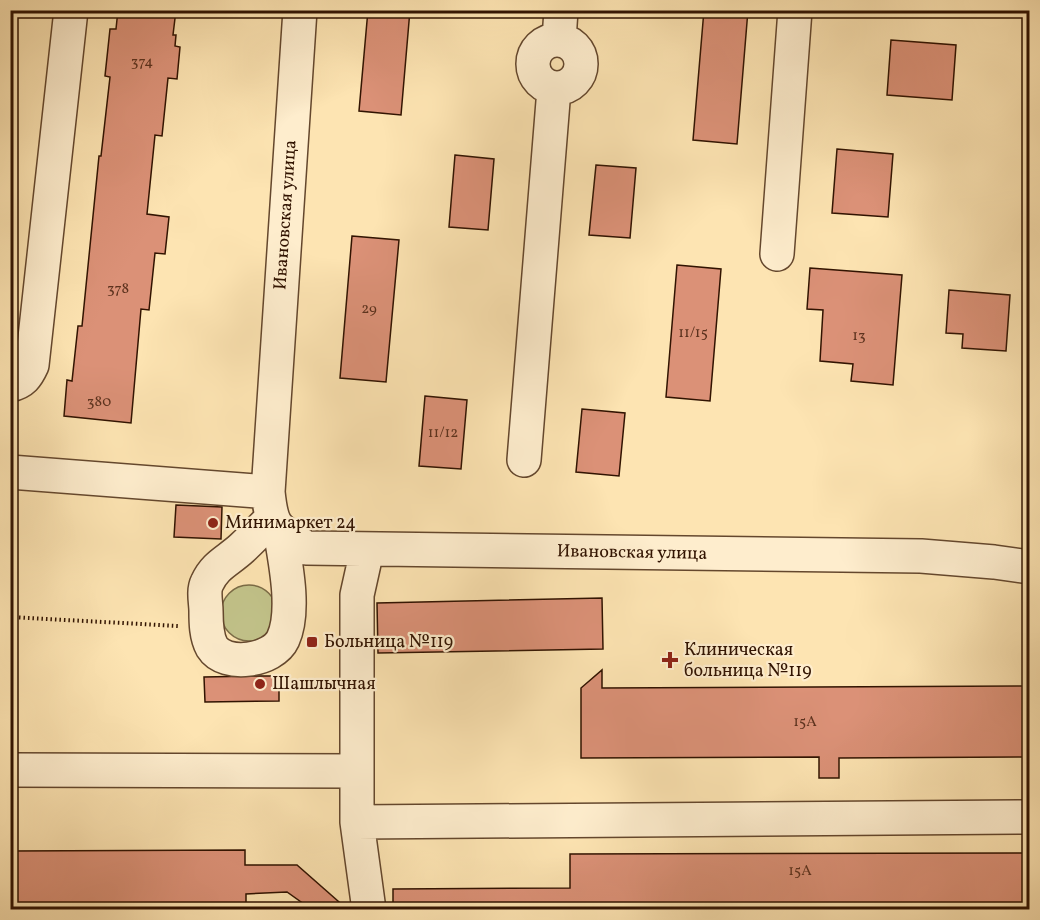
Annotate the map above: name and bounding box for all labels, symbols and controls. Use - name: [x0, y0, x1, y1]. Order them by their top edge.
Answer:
- house number: 374: [131, 52, 153, 73]
- street label: Ивановская улица: [268, 139, 304, 291]
- house number: 378: [107, 279, 129, 300]
- house number: 29: [361, 299, 377, 320]
- house number: 11/15: [678, 323, 708, 344]
- house number: 13: [852, 326, 866, 347]
- house number: 380: [87, 392, 111, 413]
- house number: 11/12: [428, 423, 458, 444]
- place label: Минимаркет 24: [225, 511, 356, 536]
- marker: Минимаркет 24: [206, 516, 220, 530]
- street label: Ивановская улица: [557, 539, 707, 567]
- place label: Больница №119: [324, 630, 453, 655]
- marker: Больница №119: [305, 635, 319, 649]
- place label: Клиническая больница №119: [684, 638, 812, 684]
- marker: Клиническая больница №119: [661, 651, 679, 669]
- place label: Шашлычная: [272, 672, 376, 697]
- marker: Шашлычная: [253, 677, 267, 691]
- house number: 15А: [793, 712, 817, 733]
- house number: 15А: [788, 861, 812, 882]

